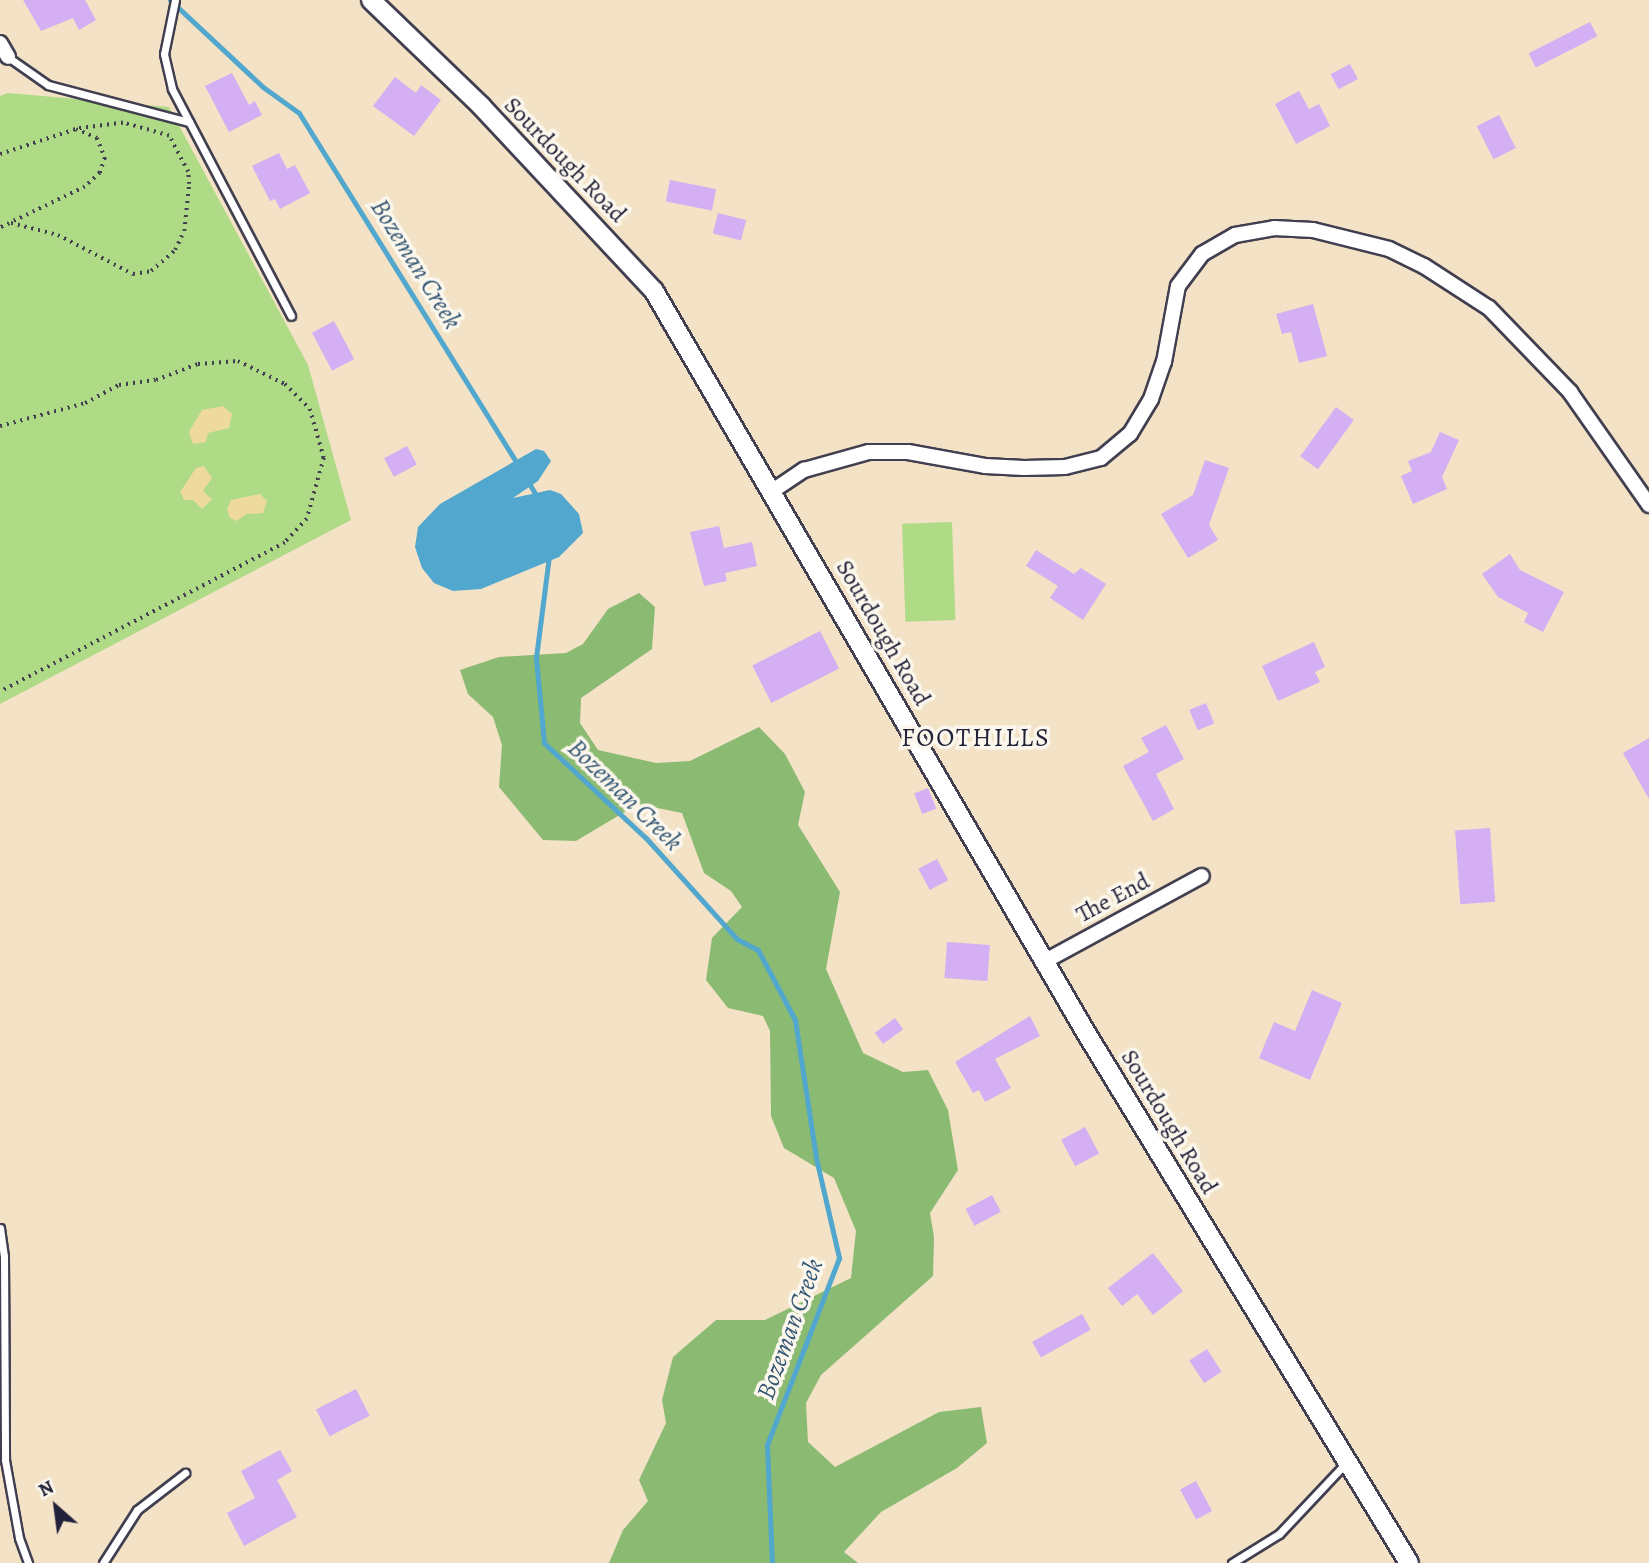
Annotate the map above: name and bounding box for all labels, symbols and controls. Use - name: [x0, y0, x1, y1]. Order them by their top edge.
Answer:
- street label: Sourdough Road: [498, 91, 632, 229]
- water label: Bozeman Creek: [364, 193, 468, 335]
- street label: Sourdough Road: [830, 555, 936, 711]
- district label: FOOTHILLS: [902, 722, 1050, 754]
- water label: Bozeman Creek: [561, 733, 689, 857]
- street label: The End: [1071, 867, 1155, 929]
- street label: Sourdough Road: [1115, 1045, 1223, 1199]
- water label: Bozeman Creek: [750, 1254, 830, 1404]
- north arrow: [21, 1472, 91, 1542]
- text: N: [34, 1474, 58, 1503]

